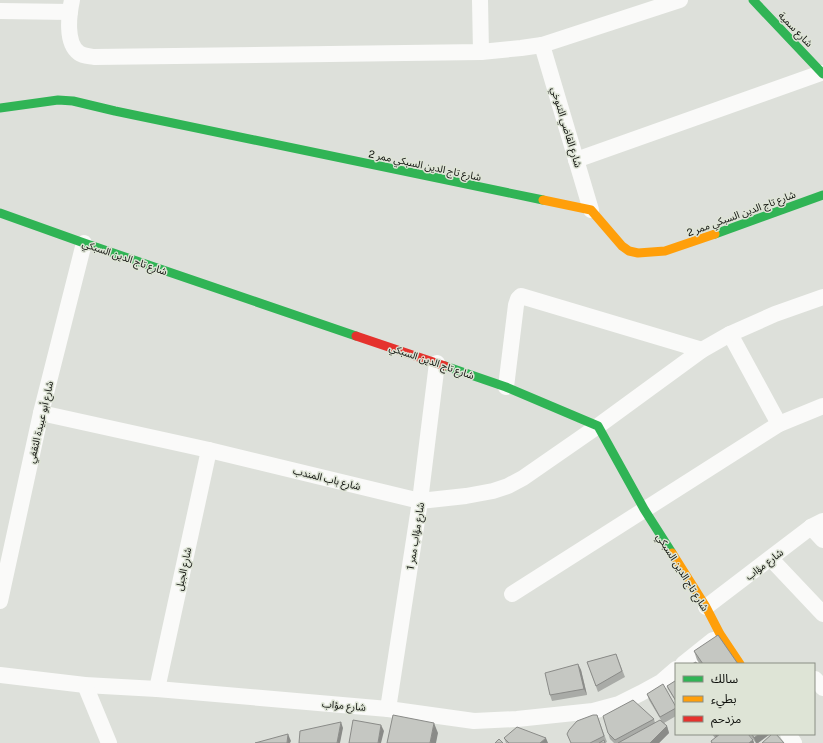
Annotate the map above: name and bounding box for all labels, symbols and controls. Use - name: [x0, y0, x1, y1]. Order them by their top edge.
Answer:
- street label: شارع سمية: [775, 9, 816, 51]
- street label: شارع القاضي التنوخي: [547, 85, 585, 170]
- street label: شارع تاج الدين السبكي ممر 2: [367, 147, 483, 185]
- street label: شارع تاج الدين السبكي ممر 2: [685, 188, 798, 240]
- street label: شارع تاج الدين السبكي: [80, 237, 169, 279]
- street label: شارع تاج الدين السبكي: [387, 341, 476, 383]
- street label: شارع أبو عبيدة الثقفي: [25, 380, 58, 465]
- street label: شارع باب المندب: [291, 464, 362, 494]
- street label: شارع مؤاب ممر 1: [404, 501, 428, 571]
- street label: شارع تاج الدين السبكي: [652, 531, 712, 614]
- street label: شارع الجبل: [173, 546, 195, 592]
- street label: شارع مؤاب: [743, 546, 787, 584]
- legend: [675, 663, 815, 735]
- text: سالك: [711, 672, 738, 686]
- text: بطيء: [711, 692, 737, 709]
- street label: شارع مؤاب: [321, 697, 367, 715]
- text: مزدحم: [711, 712, 741, 728]

